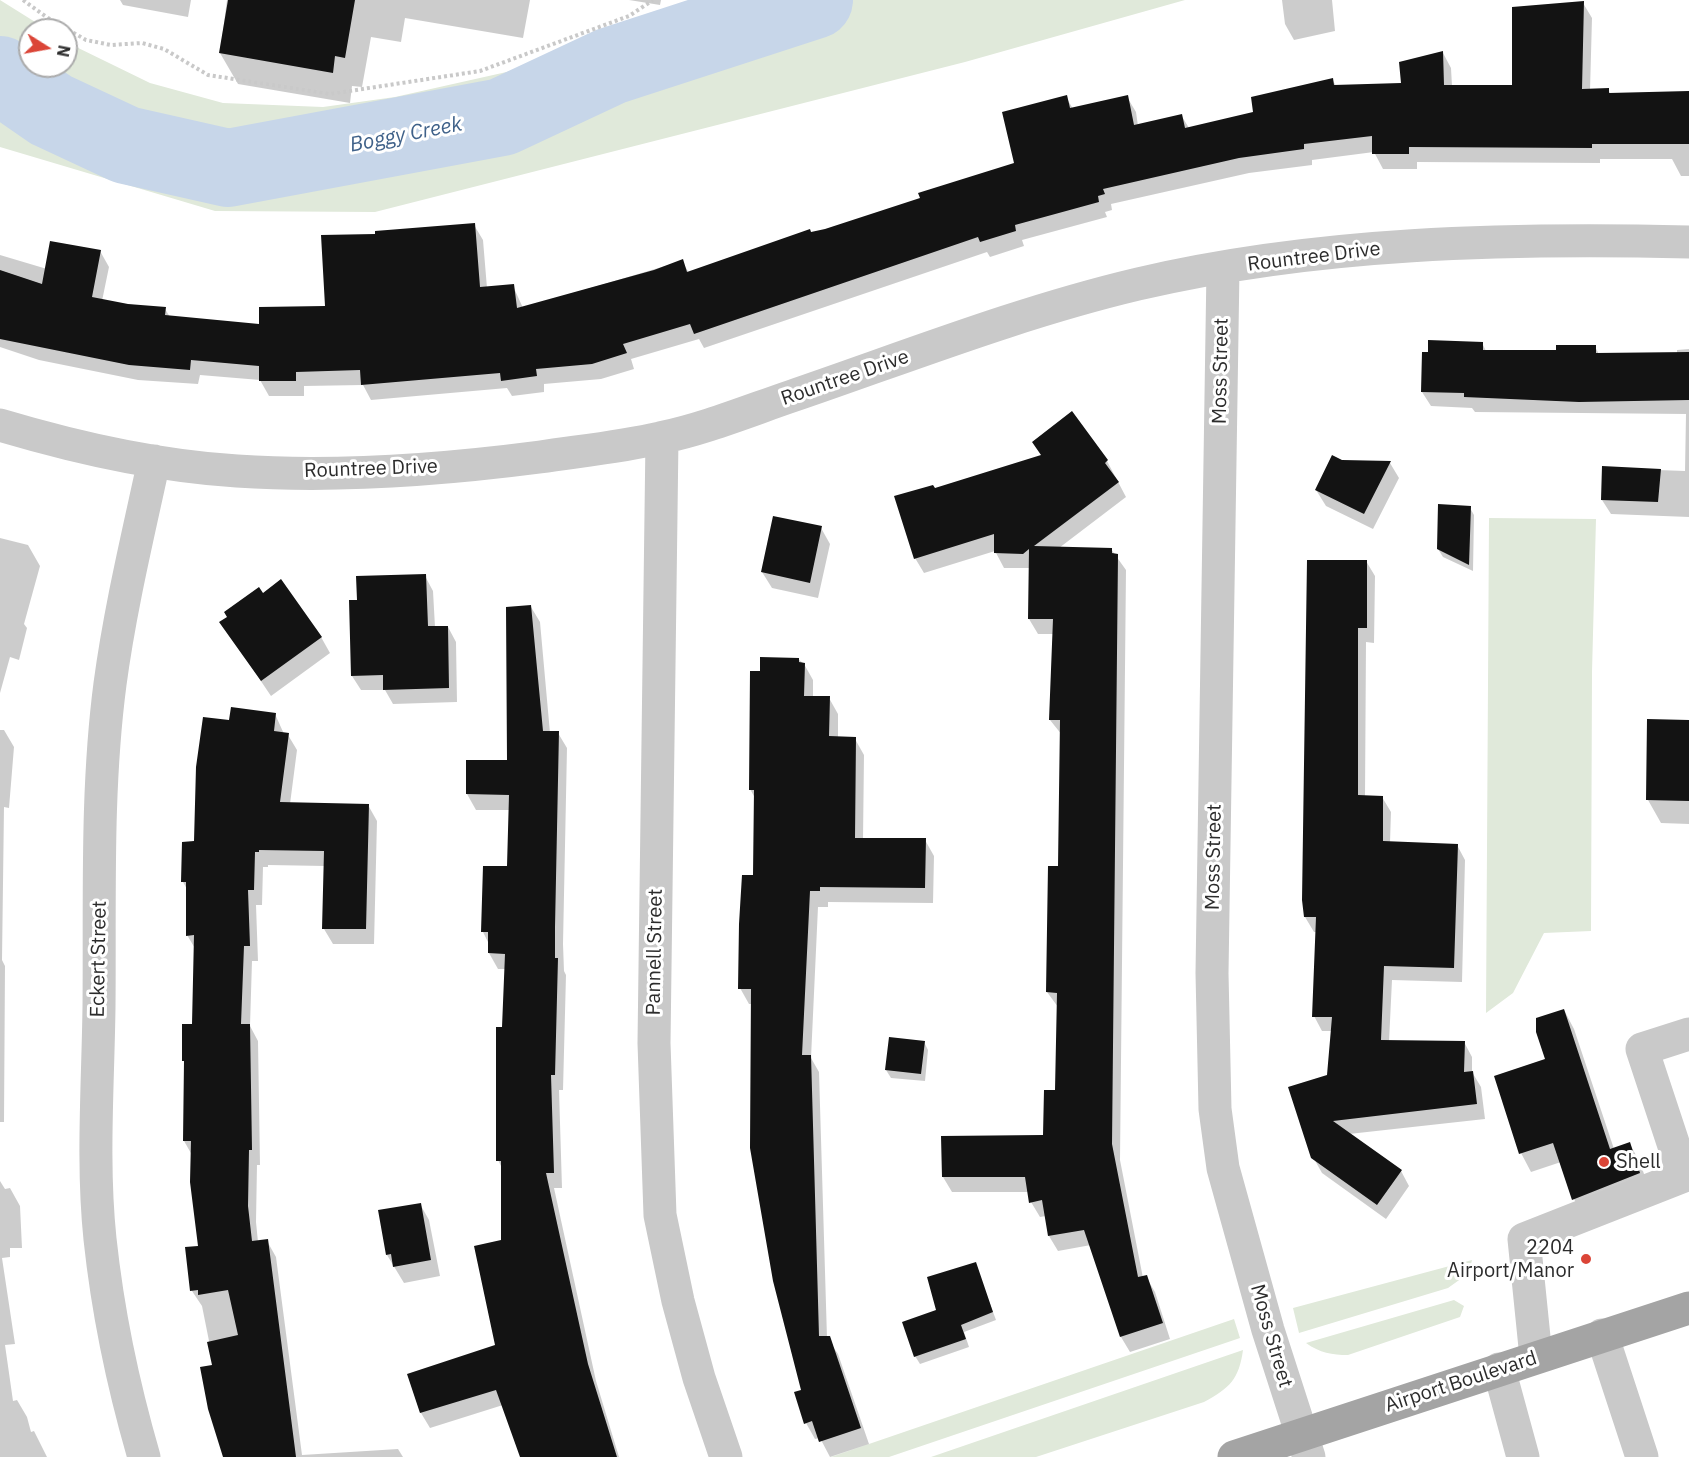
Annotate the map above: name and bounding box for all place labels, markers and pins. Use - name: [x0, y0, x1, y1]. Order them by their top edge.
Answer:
- place label: Shell: [1616, 1150, 1661, 1174]
- marker: Shell: [1597, 1155, 1611, 1169]
- place label: 2204 Airport/Manor: [1447, 1236, 1574, 1283]
- marker: 2204 Airport/Manor: [1579, 1252, 1593, 1266]

